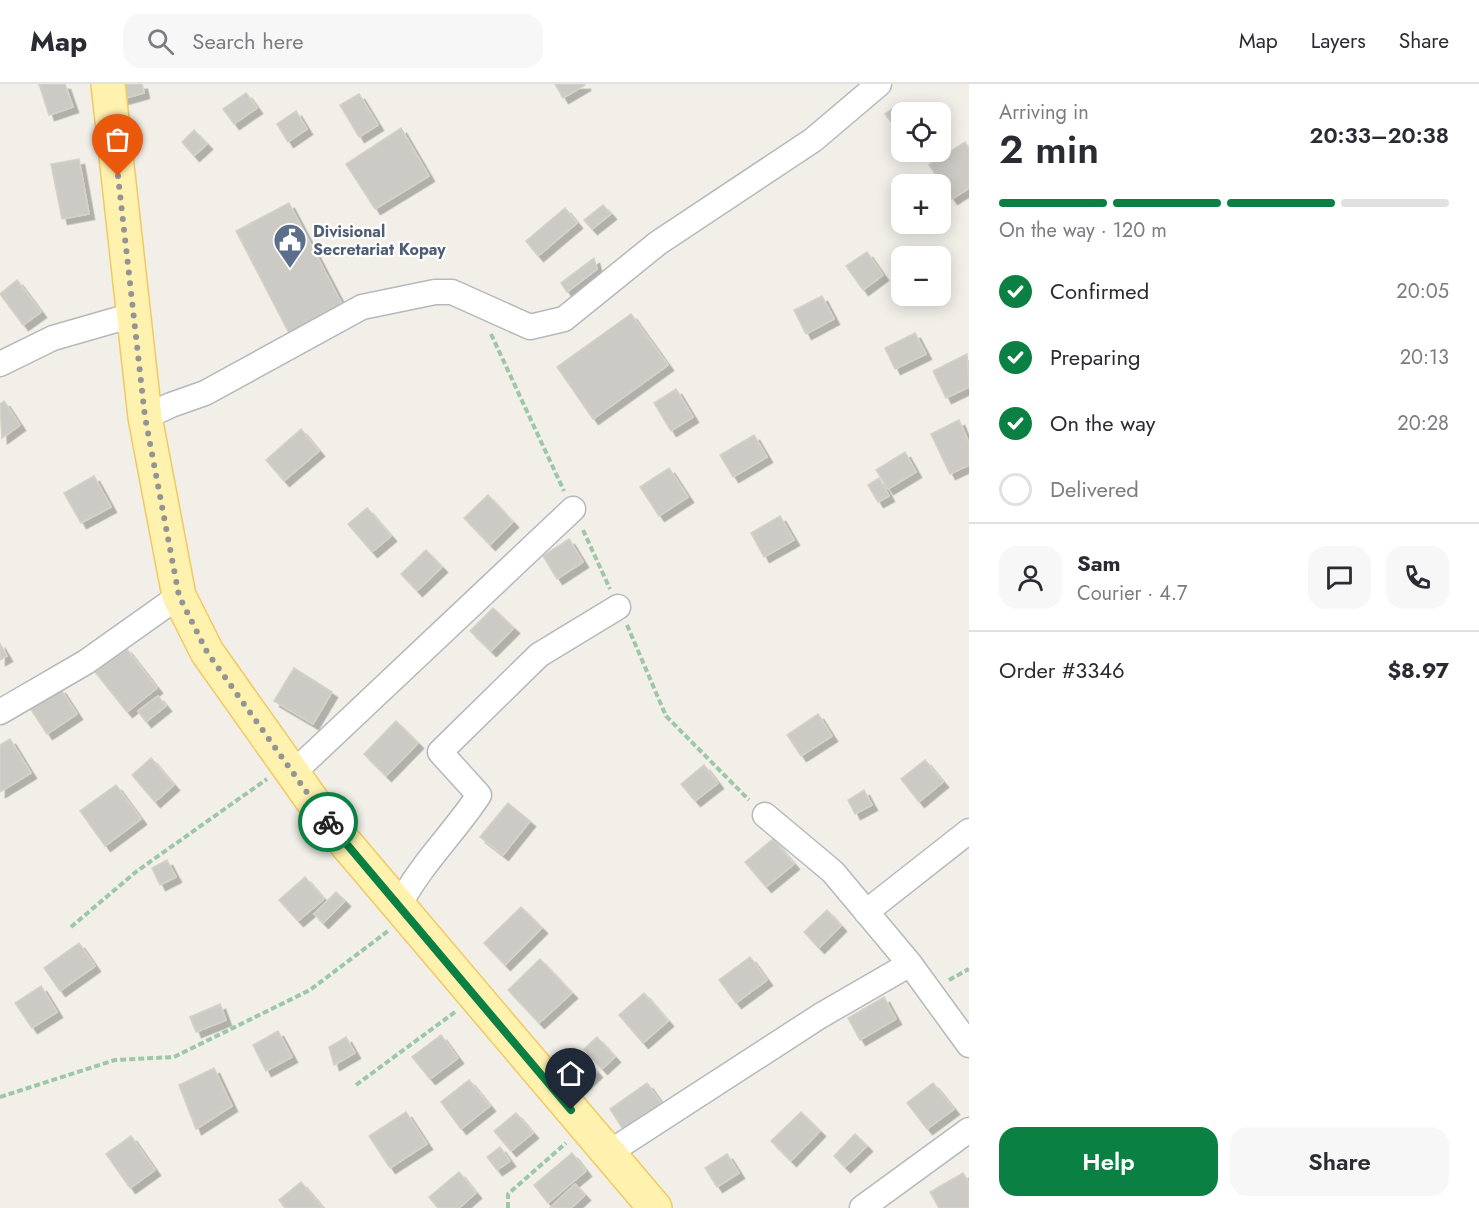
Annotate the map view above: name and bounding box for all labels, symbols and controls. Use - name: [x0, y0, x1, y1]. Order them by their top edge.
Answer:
- search box: [123, 14, 543, 68]
- text: Map: [30, 21, 87, 62]
- icon: search: [144, 25, 177, 58]
- text: Search here: [192, 25, 304, 57]
- text: Map: [1239, 26, 1278, 56]
- text: Layers: [1311, 26, 1366, 56]
- text: Share: [1399, 26, 1449, 56]
- text: Arriving in: [999, 98, 1089, 127]
- map controls: [891, 102, 951, 306]
- button: locate: [891, 102, 951, 162]
- pin: [92, 114, 143, 176]
- text: 20:33–20:38: [1310, 119, 1449, 151]
- text: 2 min: [999, 121, 1099, 178]
- icon: bag: [101, 123, 134, 156]
- button: +: [891, 174, 951, 234]
- text: On the way · 120 m: [999, 216, 1167, 245]
- place label: Divisional Secretariat Kopay: [313, 220, 446, 261]
- public building icon: Divisional Secretariat Kopay: [272, 222, 308, 269]
- button: −: [891, 246, 951, 306]
- icon: check: [999, 275, 1032, 308]
- text: Confirmed: [1050, 275, 1149, 307]
- text: 20:05: [1396, 277, 1449, 306]
- icon: check: [999, 341, 1032, 374]
- text: Preparing: [1050, 341, 1141, 373]
- text: 20:13: [1400, 343, 1449, 372]
- icon: check: [999, 407, 1032, 440]
- text: On the way: [1050, 407, 1155, 439]
- text: 20:28: [1397, 409, 1449, 438]
- text: Delivered: [1050, 473, 1139, 505]
- button: person: [999, 546, 1062, 609]
- button: chat: [1308, 546, 1371, 609]
- button: phone: [1386, 546, 1449, 609]
- text: Sam: [1077, 547, 1121, 579]
- text: Courier · 4.7: [1077, 579, 1188, 608]
- text: Order #3346: [999, 654, 1125, 686]
- text: $8.97: [1387, 654, 1449, 686]
- courier: [298, 792, 358, 852]
- icon: bike: [312, 806, 345, 839]
- pin: [545, 1048, 596, 1110]
- icon: home: [554, 1057, 587, 1090]
- button: Help: [999, 1127, 1218, 1196]
- button: Share: [1230, 1127, 1449, 1196]

